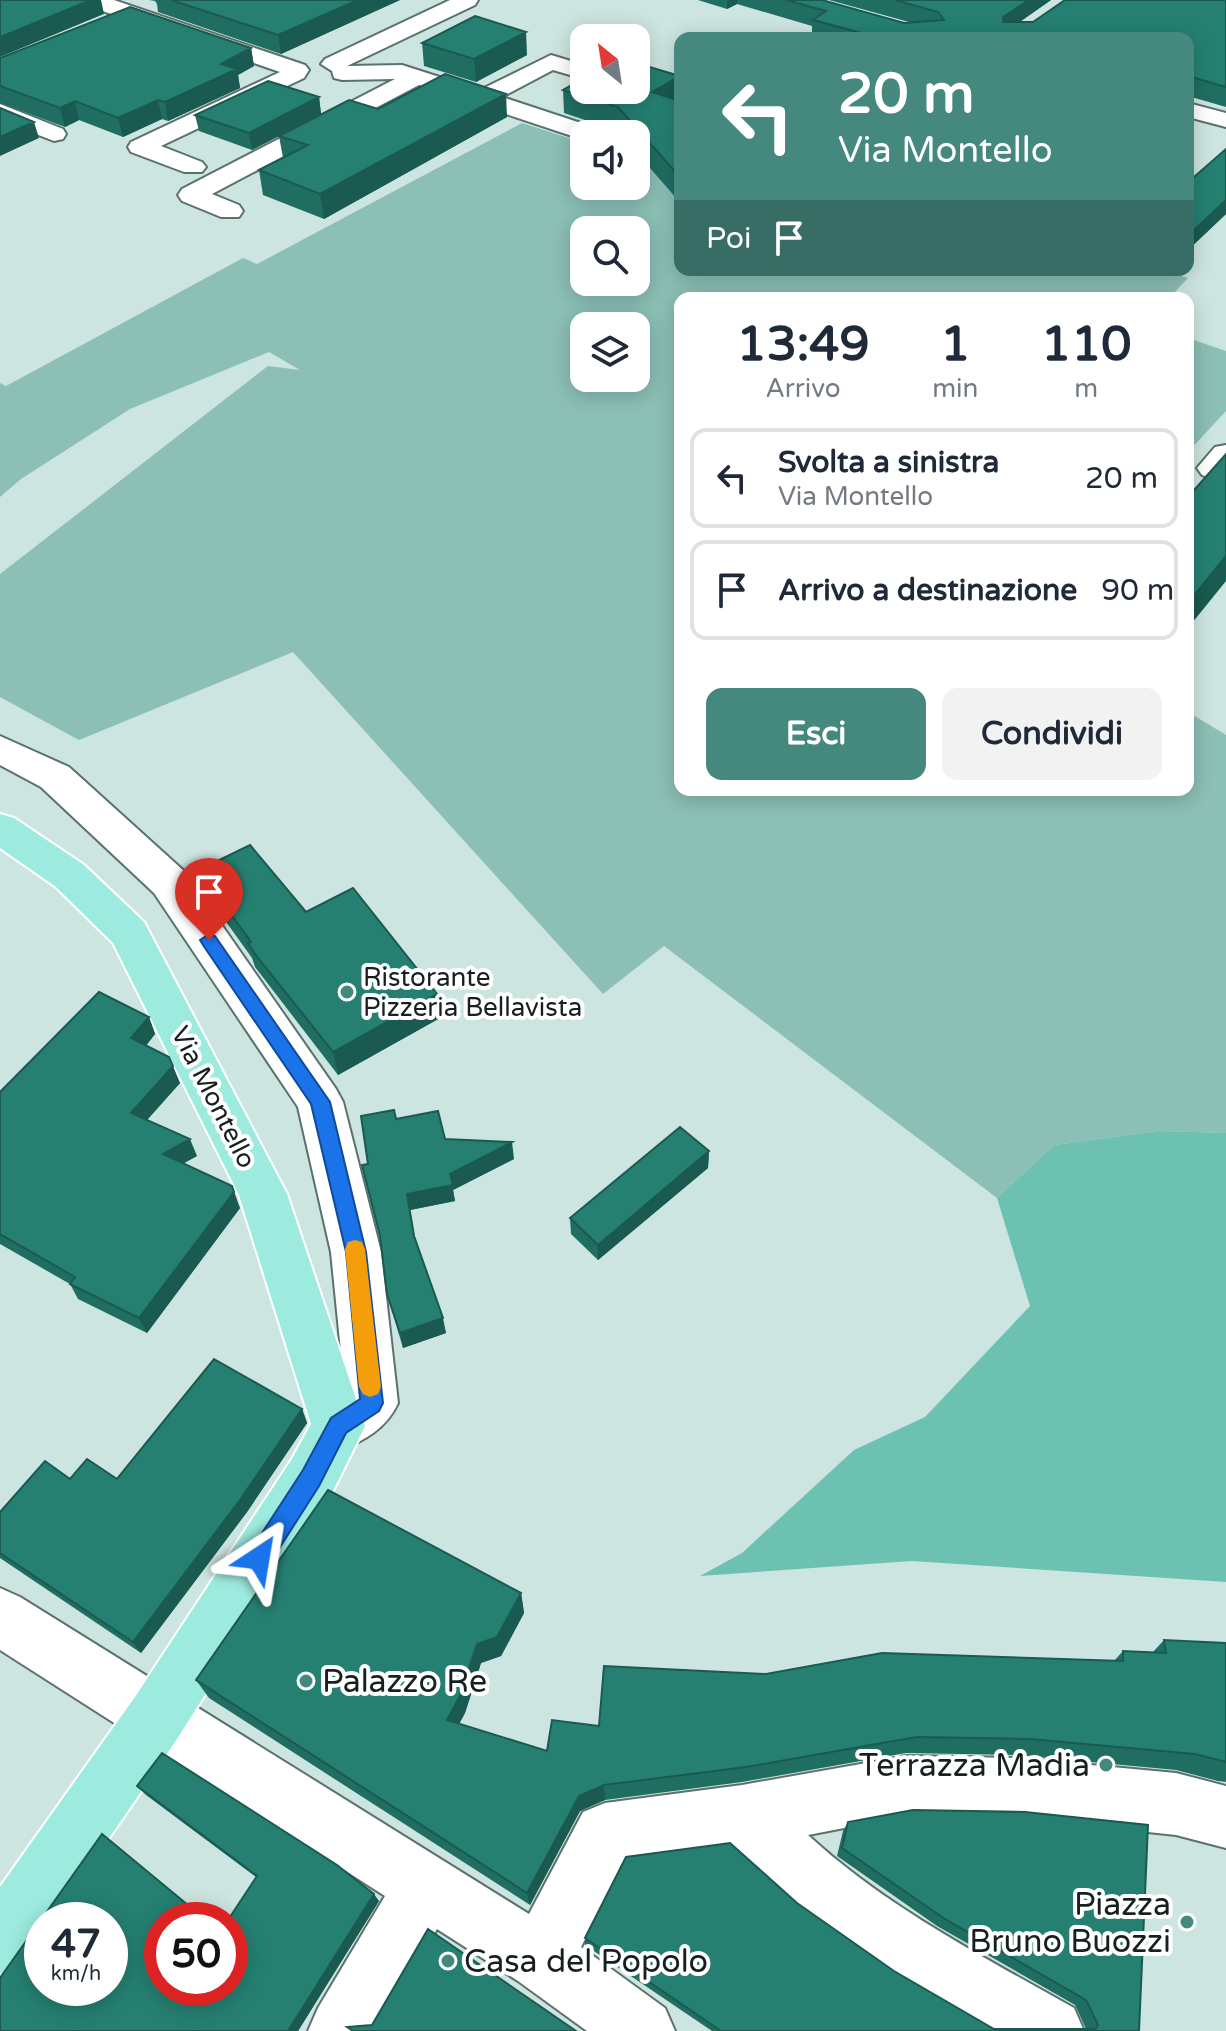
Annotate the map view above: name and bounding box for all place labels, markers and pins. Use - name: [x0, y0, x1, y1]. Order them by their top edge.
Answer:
- pin: [175, 858, 243, 940]
- place label: Ristorante Pizzeria Bellavista: [363, 962, 582, 1023]
- marker: Ristorante Pizzeria Bellavista: [338, 983, 356, 1001]
- place label: Palazzo Re: [322, 1663, 487, 1701]
- marker: Palazzo Re: [297, 1672, 315, 1690]
- place label: Terrazza Madia: [859, 1747, 1090, 1785]
- marker: Terrazza Madia: [1097, 1756, 1115, 1774]
- place label: Piazza Bruno Buozzi: [969, 1886, 1171, 1961]
- marker: Piazza Bruno Buozzi: [1178, 1913, 1196, 1931]
- place label: Casa del Popolo: [464, 1943, 708, 1981]
- marker: Casa del Popolo: [439, 1952, 457, 1970]

